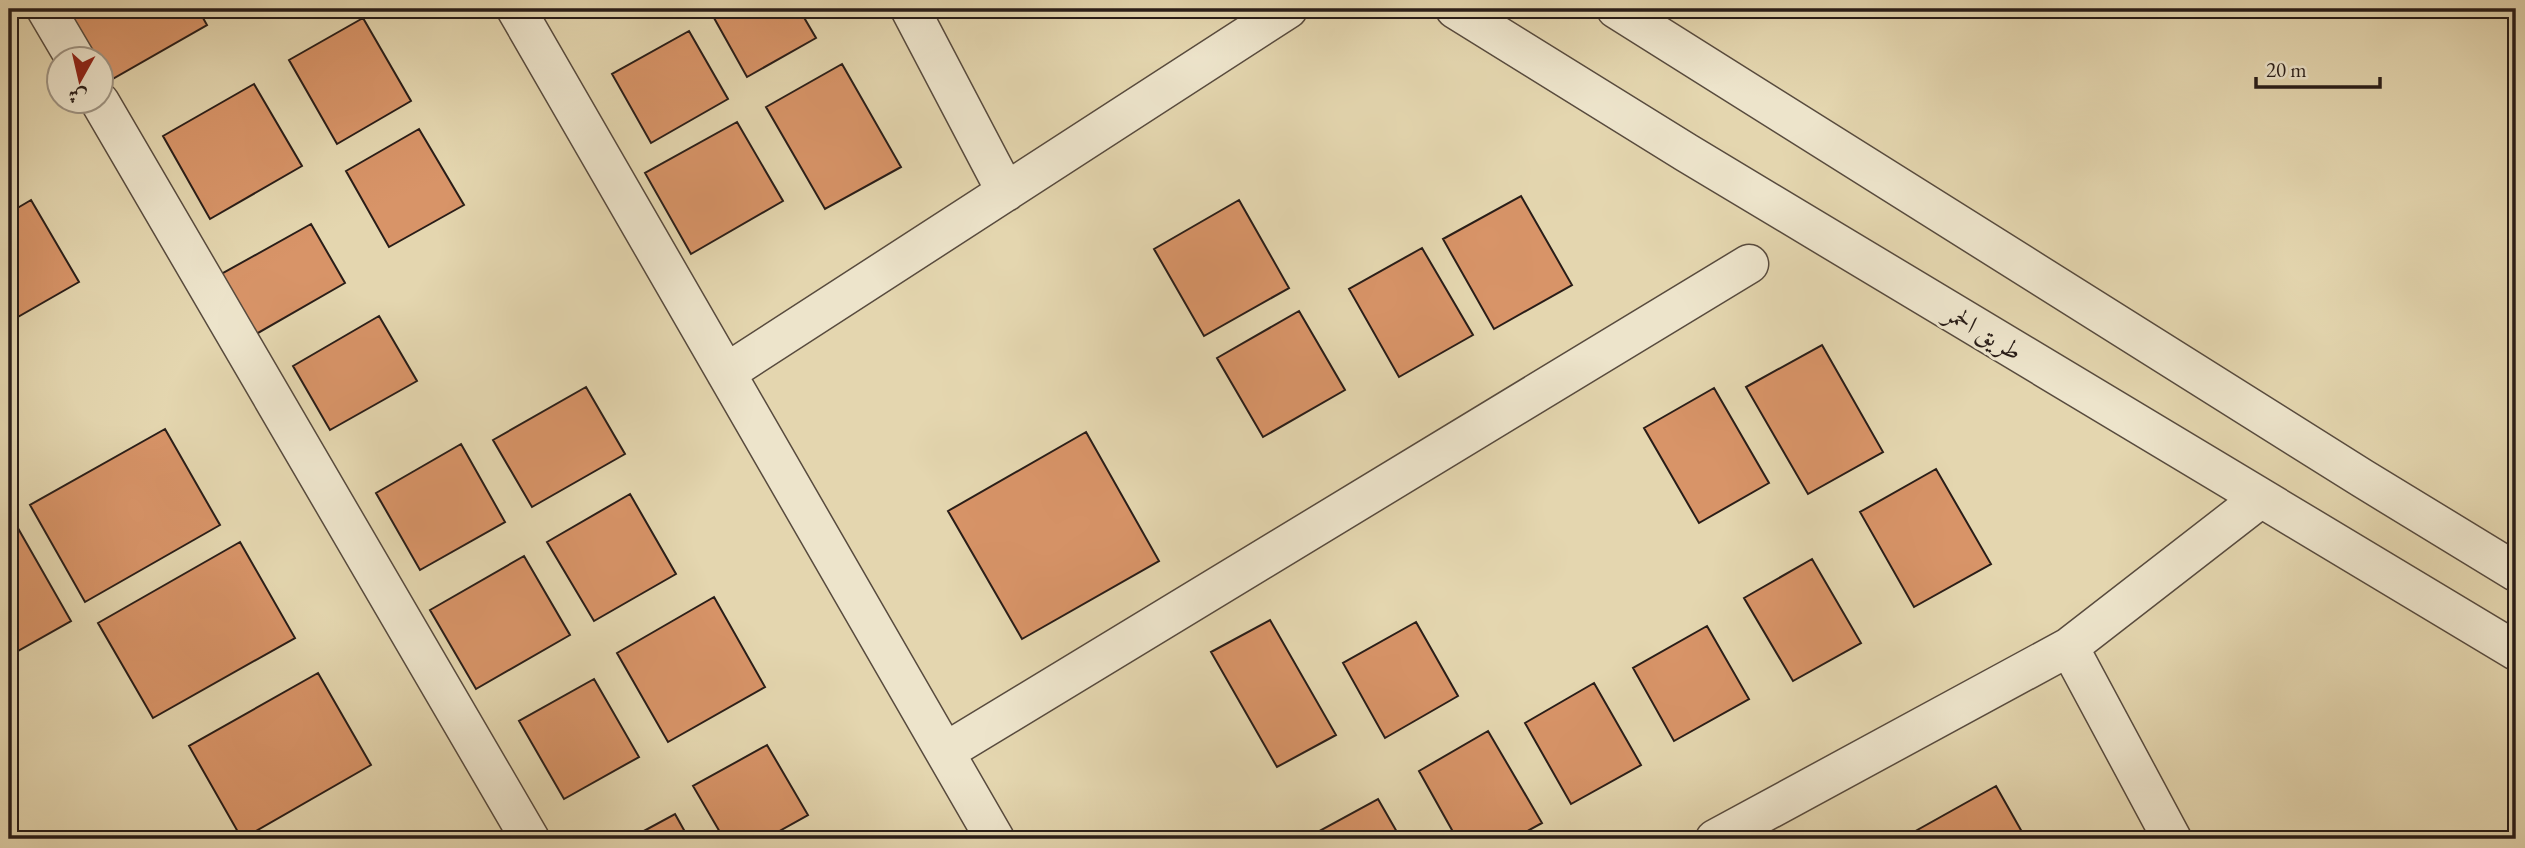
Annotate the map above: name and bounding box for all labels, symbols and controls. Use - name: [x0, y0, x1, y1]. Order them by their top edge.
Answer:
- north arrow: [46, 46, 116, 116]
- scale bar: [2256, 46, 2380, 90]
- text: 20 m: [2266, 56, 2307, 83]
- text: ش: [67, 83, 89, 110]
- street label: طريق الحمر: [1937, 294, 2029, 368]

